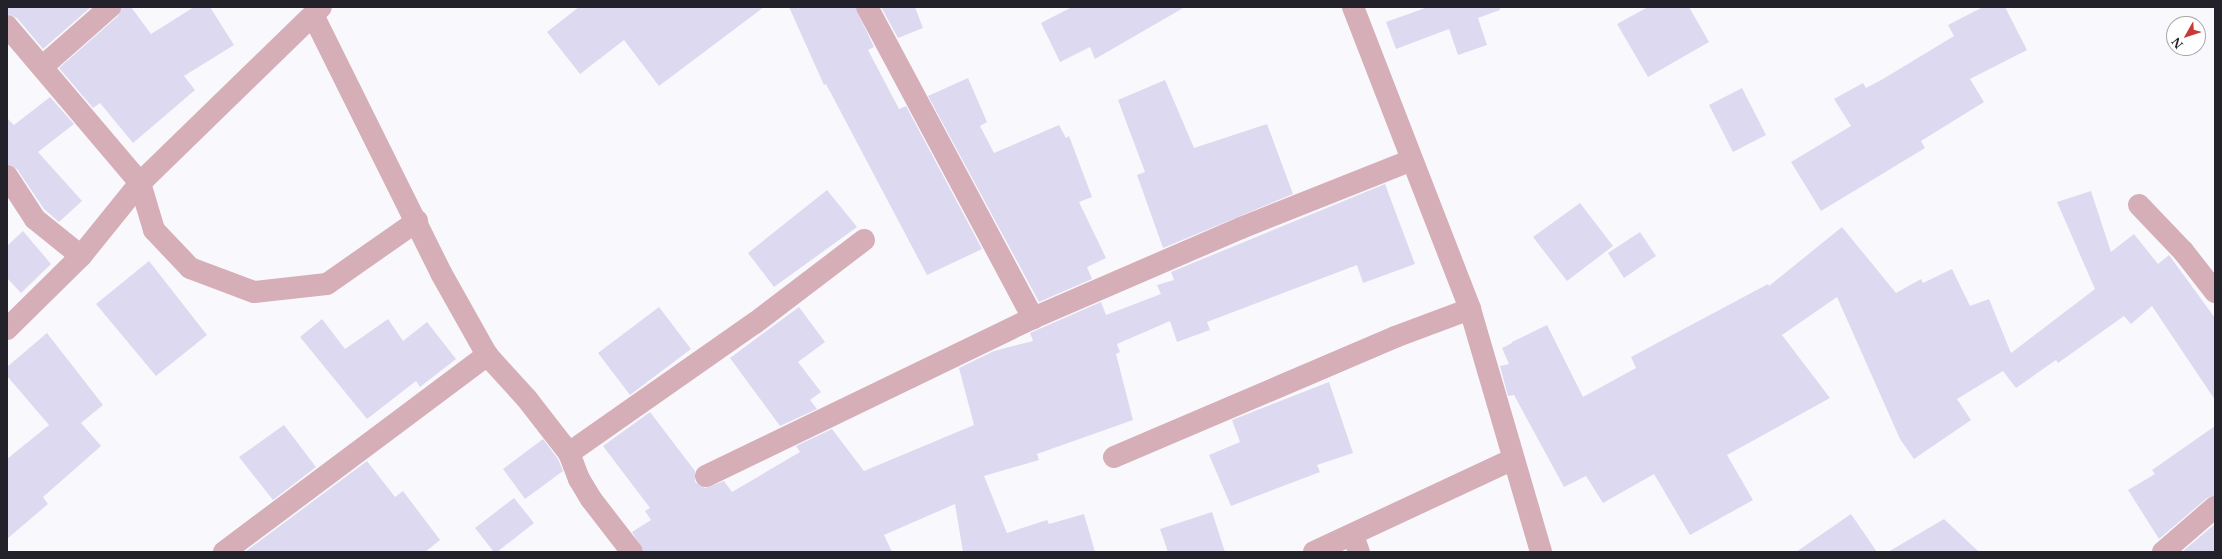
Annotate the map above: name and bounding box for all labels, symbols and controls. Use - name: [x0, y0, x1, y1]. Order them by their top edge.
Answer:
- north arrow: [2166, 16, 2206, 56]
- text: N: [2169, 34, 2186, 51]

